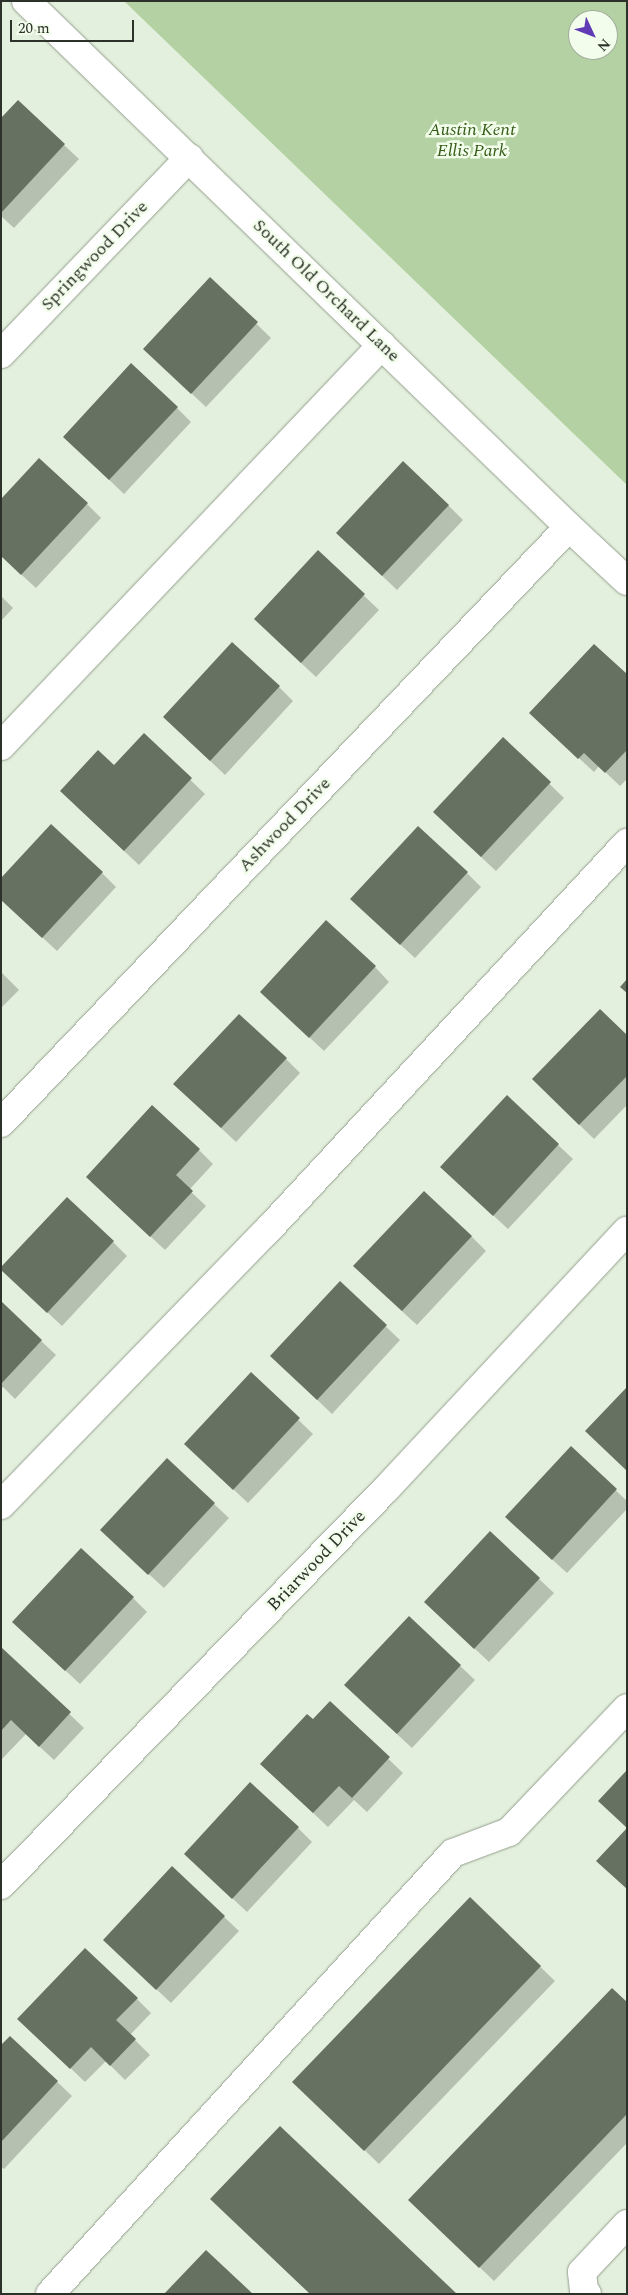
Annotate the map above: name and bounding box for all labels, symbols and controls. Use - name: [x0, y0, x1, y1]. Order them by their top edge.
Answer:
- scale bar: [12, 10, 136, 42]
- north arrow: [568, 10, 618, 60]
- text: 20 m: [18, 17, 50, 40]
- text: N: [592, 34, 615, 56]
- park label: Austin Kent Ellis Park: [428, 120, 516, 162]
- street label: Springwood Drive: [37, 196, 153, 316]
- street label: South Old Orchard Lane: [248, 215, 404, 367]
- street label: Ashwood Drive: [234, 773, 336, 877]
- street label: Briarwood Drive: [263, 1506, 371, 1616]

